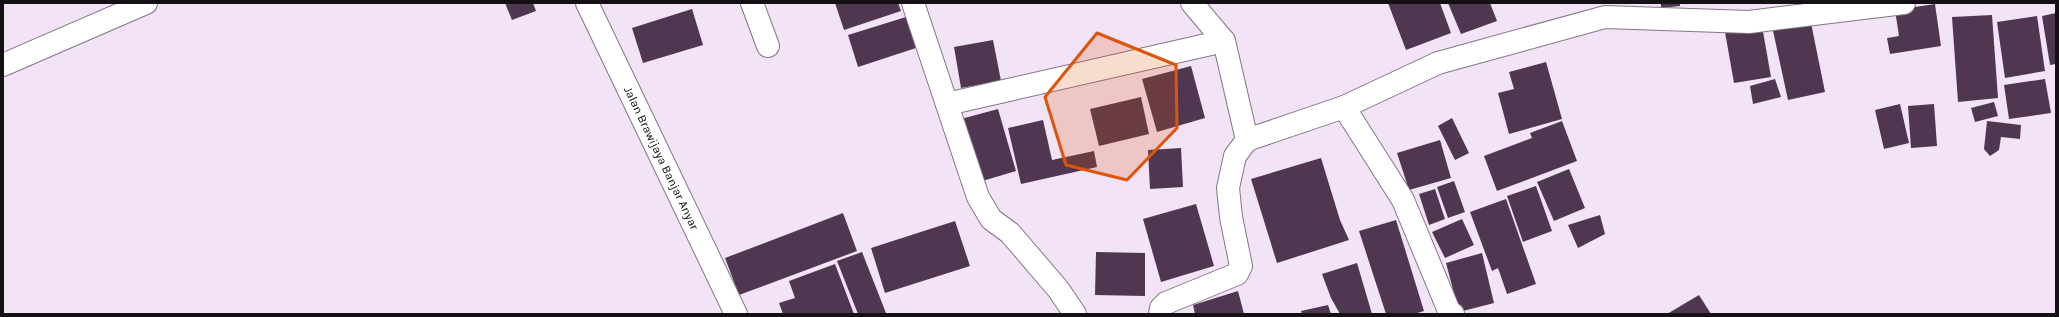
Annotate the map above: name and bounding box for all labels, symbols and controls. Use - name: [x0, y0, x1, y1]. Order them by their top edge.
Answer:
- street label: Jalan Brawijaya Banjar Anyar: [621, 84, 702, 233]

